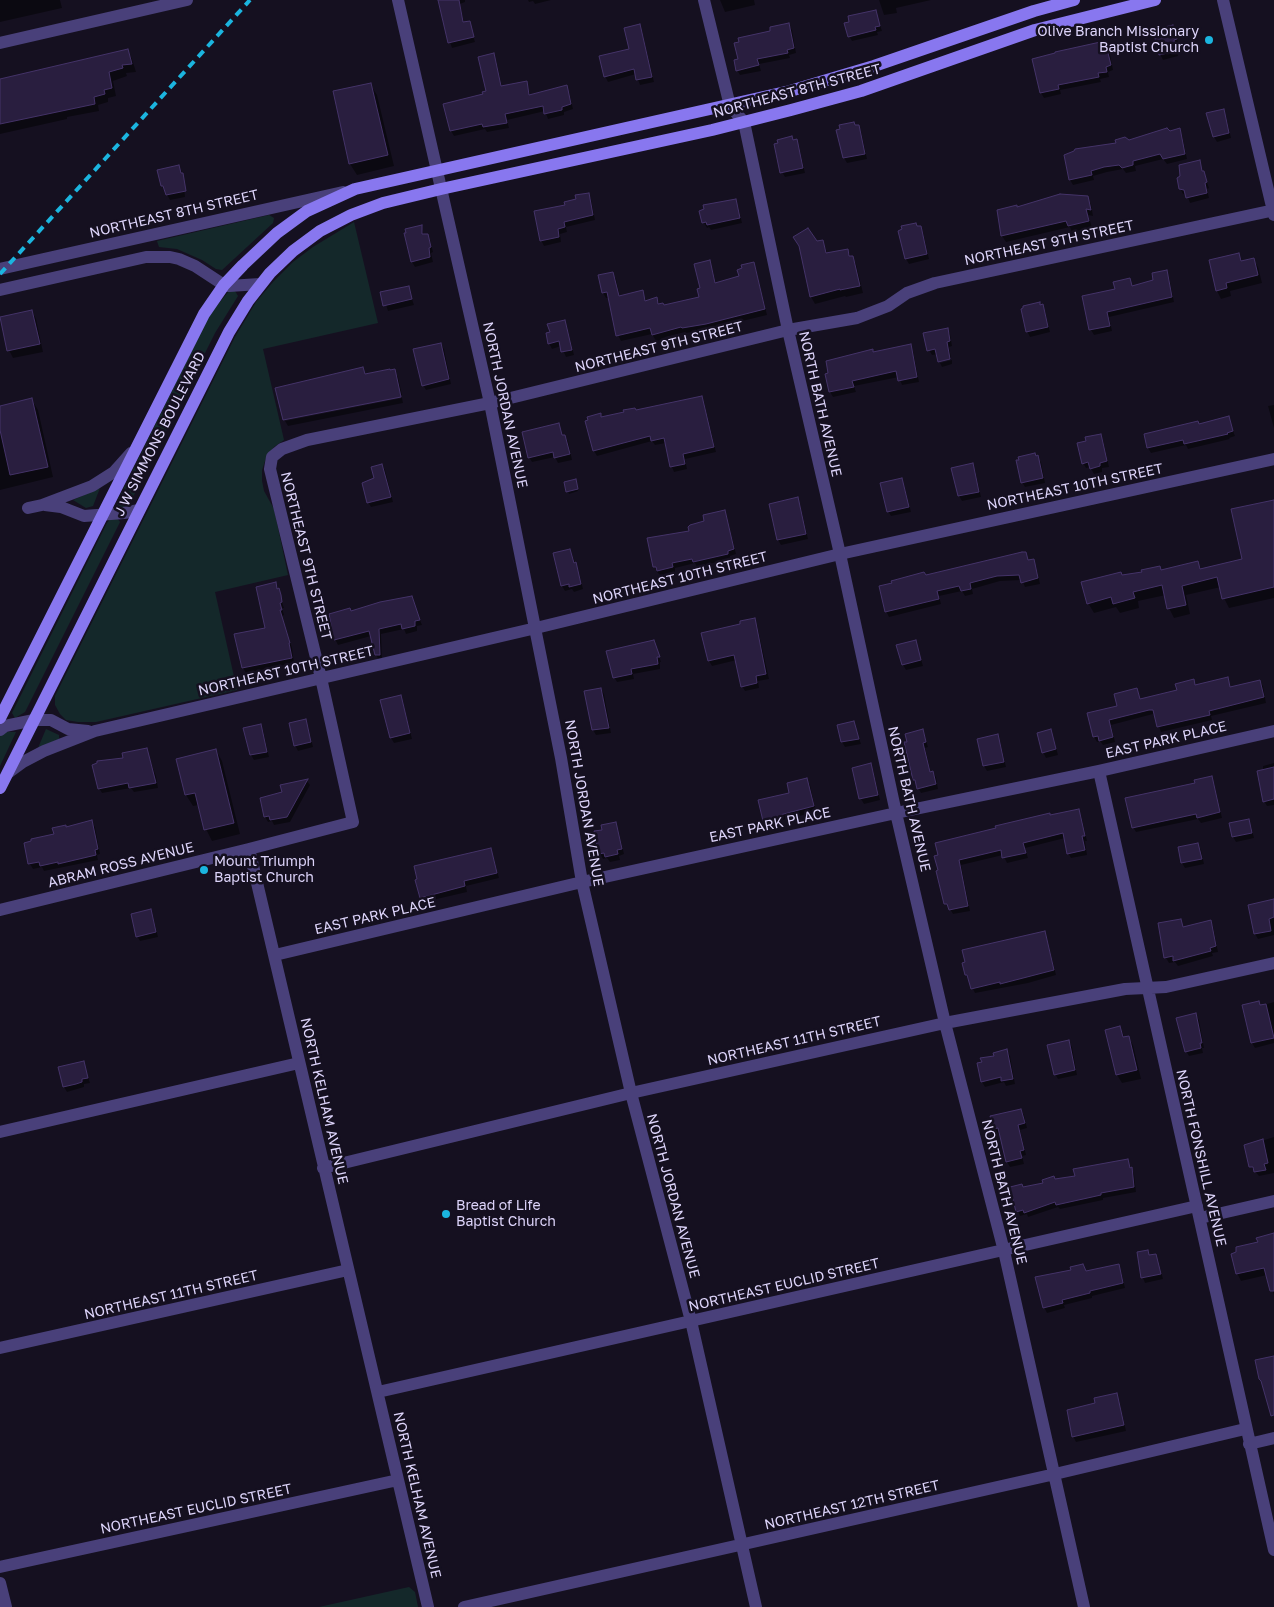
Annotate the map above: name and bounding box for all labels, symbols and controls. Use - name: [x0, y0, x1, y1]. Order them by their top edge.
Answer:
- place label: Olive Branch Missionary Baptist Church: [1037, 24, 1199, 56]
- marker: Olive Branch Missionary Baptist Church: [1203, 34, 1215, 46]
- street label: NORTHEAST 8TH STREET: [711, 61, 883, 121]
- street label: NORTHEAST 8TH STREET: [88, 186, 260, 242]
- street label: NORTHEAST 9TH STREET: [963, 217, 1135, 269]
- street label: NORTHEAST 9TH STREET: [573, 318, 745, 376]
- street label: NORTH JORDAN AVENUE: [479, 320, 531, 490]
- street label: NORTH BATH AVENUE: [795, 330, 845, 478]
- street label: J W SIMMONS BOULEVARD: [111, 349, 209, 519]
- street label: NORTHEAST 10TH STREET: [985, 460, 1165, 514]
- street label: NORTHEAST 9TH STREET: [277, 470, 335, 642]
- street label: NORTHEAST 10TH STREET: [591, 548, 769, 608]
- street label: NORTHEAST 10TH STREET: [197, 643, 375, 699]
- street label: NORTH JORDAN AVENUE: [561, 718, 607, 888]
- street label: EAST PARK PLACE: [1104, 718, 1228, 762]
- street label: NORTH BATH AVENUE: [884, 725, 934, 873]
- street label: EAST PARK PLACE: [708, 804, 832, 846]
- street label: ABRAM ROSS AVENUE: [46, 839, 196, 891]
- place label: Mount Triumph Baptist Church: [214, 854, 315, 886]
- marker: Mount Triumph Baptist Church: [198, 864, 210, 876]
- street label: EAST PARK PLACE: [313, 894, 437, 938]
- street label: NORTHEAST 11TH STREET: [705, 1013, 883, 1069]
- street label: NORTH KELHAM AVENUE: [297, 1016, 351, 1186]
- street label: NORTH FONSHILL AVENUE: [1172, 1068, 1230, 1248]
- street label: NORTH JORDAN AVENUE: [643, 1112, 703, 1280]
- street label: NORTH BATH AVENUE: [978, 1118, 1030, 1266]
- place label: Bread of Life Baptist Church: [456, 1198, 556, 1230]
- marker: Bread of Life Baptist Church: [440, 1208, 452, 1220]
- street label: NORTHEAST EUCLID STREET: [687, 1255, 881, 1315]
- street label: NORTHEAST 11TH STREET: [82, 1267, 260, 1323]
- street label: NORTH KELHAM AVENUE: [390, 1410, 444, 1580]
- street label: NORTHEAST 12TH STREET: [763, 1477, 941, 1533]
- street label: NORTHEAST EUCLID STREET: [99, 1480, 293, 1538]

